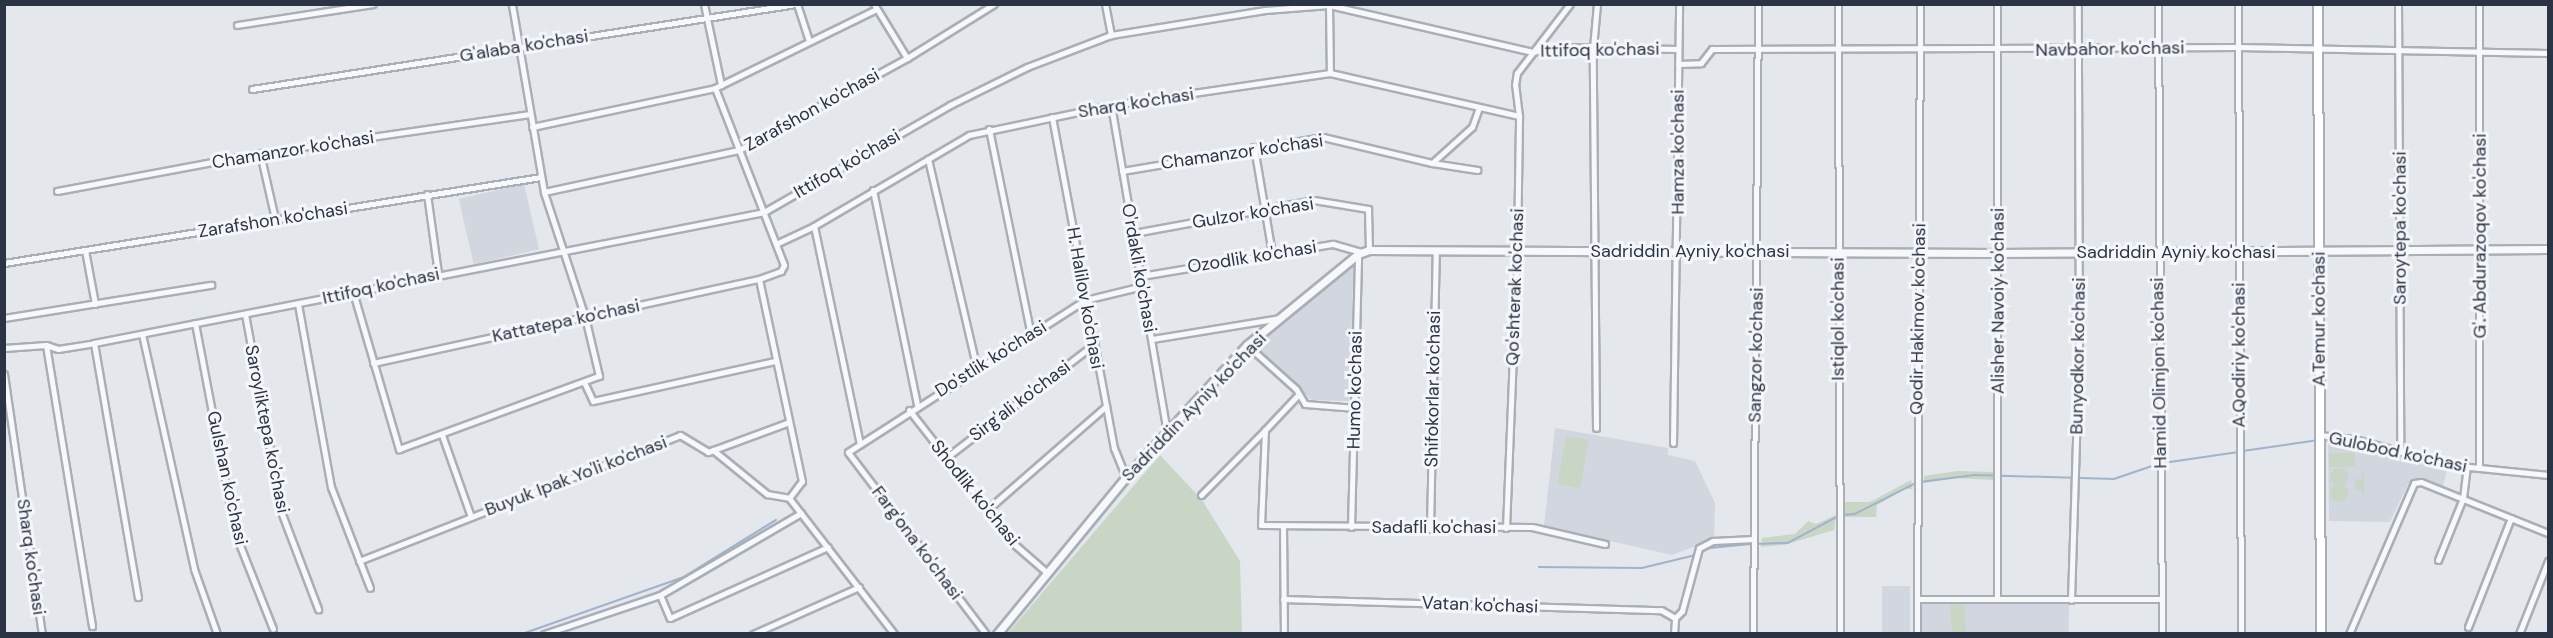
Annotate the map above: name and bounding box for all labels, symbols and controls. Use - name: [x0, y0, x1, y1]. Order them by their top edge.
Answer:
- street label: G'alaba ko'chasi: [458, 25, 590, 67]
- street label: Navbahor ko'chasi: [2035, 37, 2185, 61]
- street label: Ittifoq ko'chasi: [1540, 38, 1660, 62]
- street label: Zarafshon ko'chasi: [741, 64, 883, 156]
- street label: Sharq ko'chasi: [1076, 83, 1196, 123]
- street label: Hamza ko'chasi: [1667, 89, 1689, 215]
- street label: Ittifoq ko'chasi: [790, 125, 904, 203]
- street label: Chamanzor ko'chasi: [210, 127, 376, 173]
- street label: Chamanzor ko'chasi: [1159, 130, 1325, 174]
- street label: G'. Abdurazoqov ko'chasi: [2469, 133, 2491, 339]
- street label: Saroytepa ko'chasi: [2389, 151, 2411, 305]
- street label: Gulzor ko'chasi: [1191, 193, 1315, 233]
- street label: Zarafshon ko'chasi: [197, 198, 349, 242]
- street label: O'rdakli ko'chasi: [1117, 202, 1161, 334]
- street label: Qo'shterak ko'chasi: [1501, 208, 1529, 366]
- street label: Alisher Navoiy ko'chasi: [1987, 208, 2009, 394]
- street label: Qodir Hakimov ko'chasi: [1906, 223, 1930, 415]
- street label: H. Halilov ko'chasi: [1062, 225, 1108, 371]
- street label: Ozodlik ko'chasi: [1186, 236, 1318, 278]
- street label: Sadriddin Ayniy ko'chasi: [1590, 240, 1790, 262]
- street label: Sadriddin Ayniy ko'chasi: [2076, 241, 2276, 263]
- street label: A.Temur ko'chasi: [2308, 252, 2330, 386]
- street label: Istiqlol ko'chasi: [1827, 257, 1849, 381]
- street label: Ittifoq ko'chasi: [320, 263, 442, 309]
- street label: Bunyodkor ko'chasi: [2066, 277, 2090, 435]
- street label: Hamid Olimjon ko'chasi: [2147, 277, 2171, 469]
- street label: A.Qodiriy ko'chasi: [2228, 282, 2250, 428]
- street label: Sangzor ko'chasi: [1744, 287, 1768, 423]
- street label: Kattatepa ko'chasi: [490, 295, 642, 347]
- street label: Shifokorlar ko'chasi: [1421, 310, 1445, 468]
- street label: Do'stlik ko'chasi: [931, 316, 1051, 402]
- street label: Sadriddin Ayniy ko'chasi: [1117, 328, 1271, 486]
- street label: Humo ko'chasi: [1343, 331, 1367, 449]
- street label: Saroyliktepa ko'chasi: [240, 343, 294, 515]
- street label: Sirg'ali ko'chasi: [965, 356, 1075, 446]
- street label: Gulshan ko'chasi: [202, 409, 252, 547]
- street label: Gulobod ko'chasi: [2327, 427, 2469, 477]
- street label: Buyuk Ipak Yo'li ko'chasi: [482, 431, 670, 521]
- street label: Shodlik ko'chasi: [926, 436, 1024, 550]
- street label: Farg'ona ko'chasi: [867, 482, 967, 604]
- street label: Sharq ko'chasi: [12, 497, 50, 617]
- street label: Sadafli ko'chasi: [1372, 516, 1496, 538]
- street label: Vatan ko'chasi: [1421, 592, 1539, 618]

